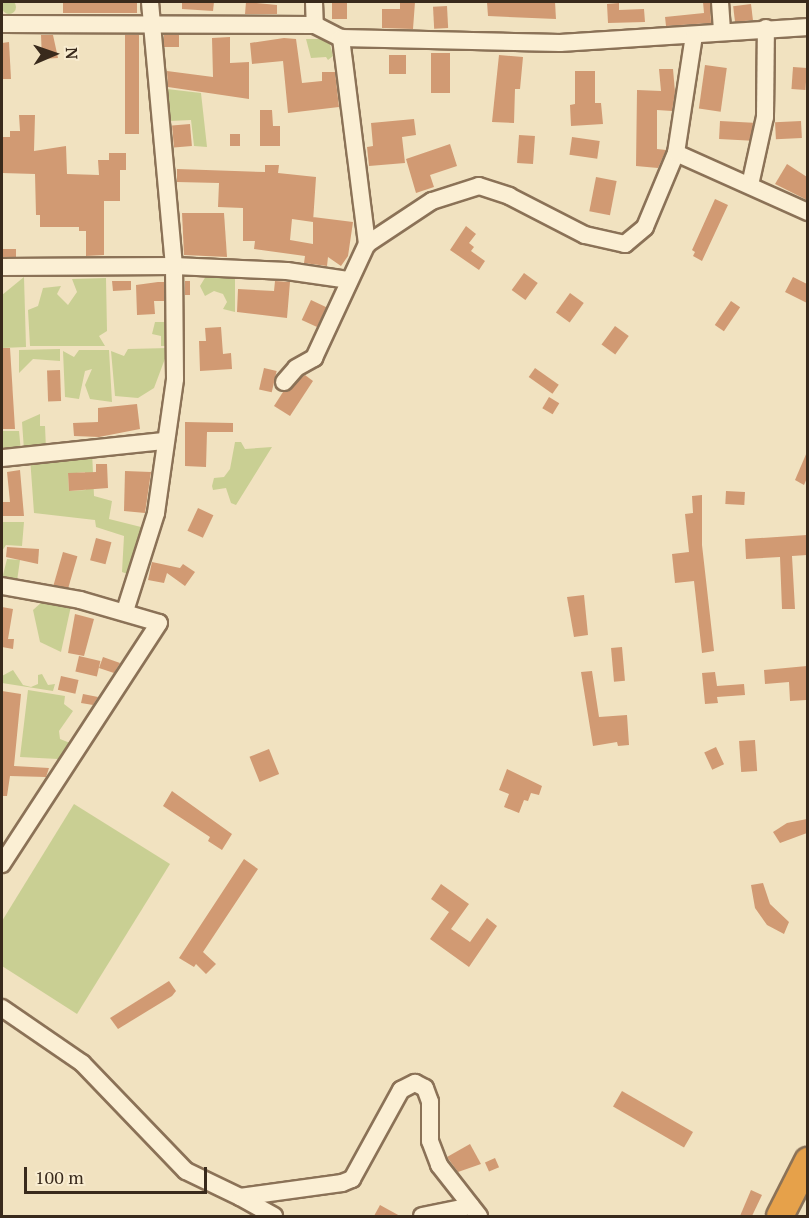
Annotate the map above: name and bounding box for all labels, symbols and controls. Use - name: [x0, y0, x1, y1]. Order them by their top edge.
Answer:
- north arrow: [24, 24, 84, 84]
- text: N: [61, 47, 83, 60]
- scale bar: [27, 1155, 210, 1193]
- text: 100 m: [35, 1165, 84, 1189]

